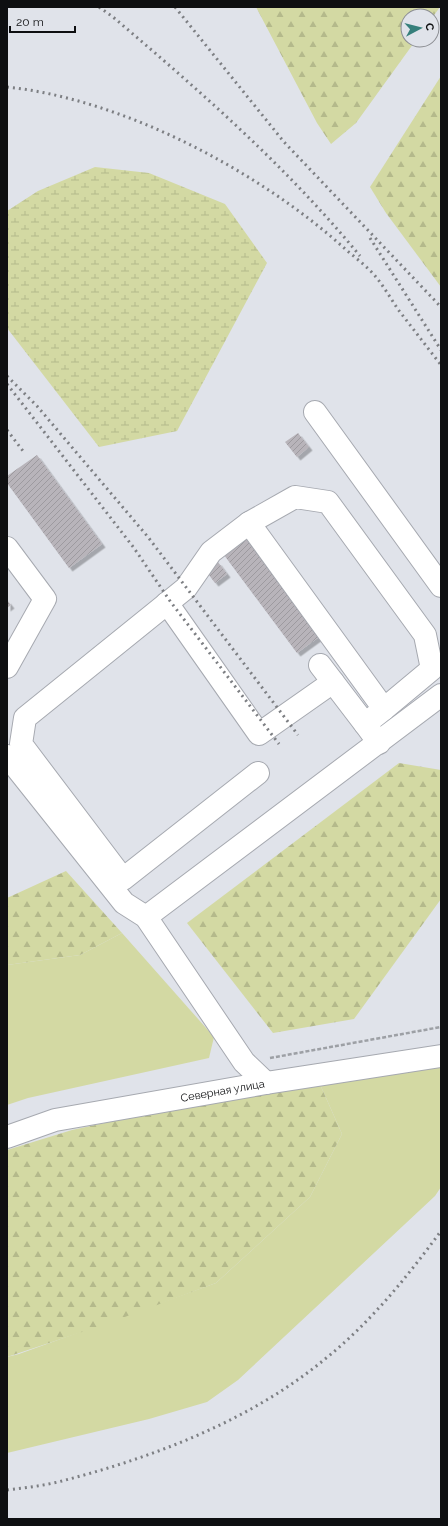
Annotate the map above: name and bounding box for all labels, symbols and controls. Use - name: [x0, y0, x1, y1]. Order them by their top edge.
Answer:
- scale bar: [10, 8, 75, 34]
- north arrow: [400, 8, 440, 48]
- text: 20 m: [16, 15, 44, 29]
- text: С: [423, 22, 436, 32]
- street label: Северная улица: [180, 1077, 265, 1104]

